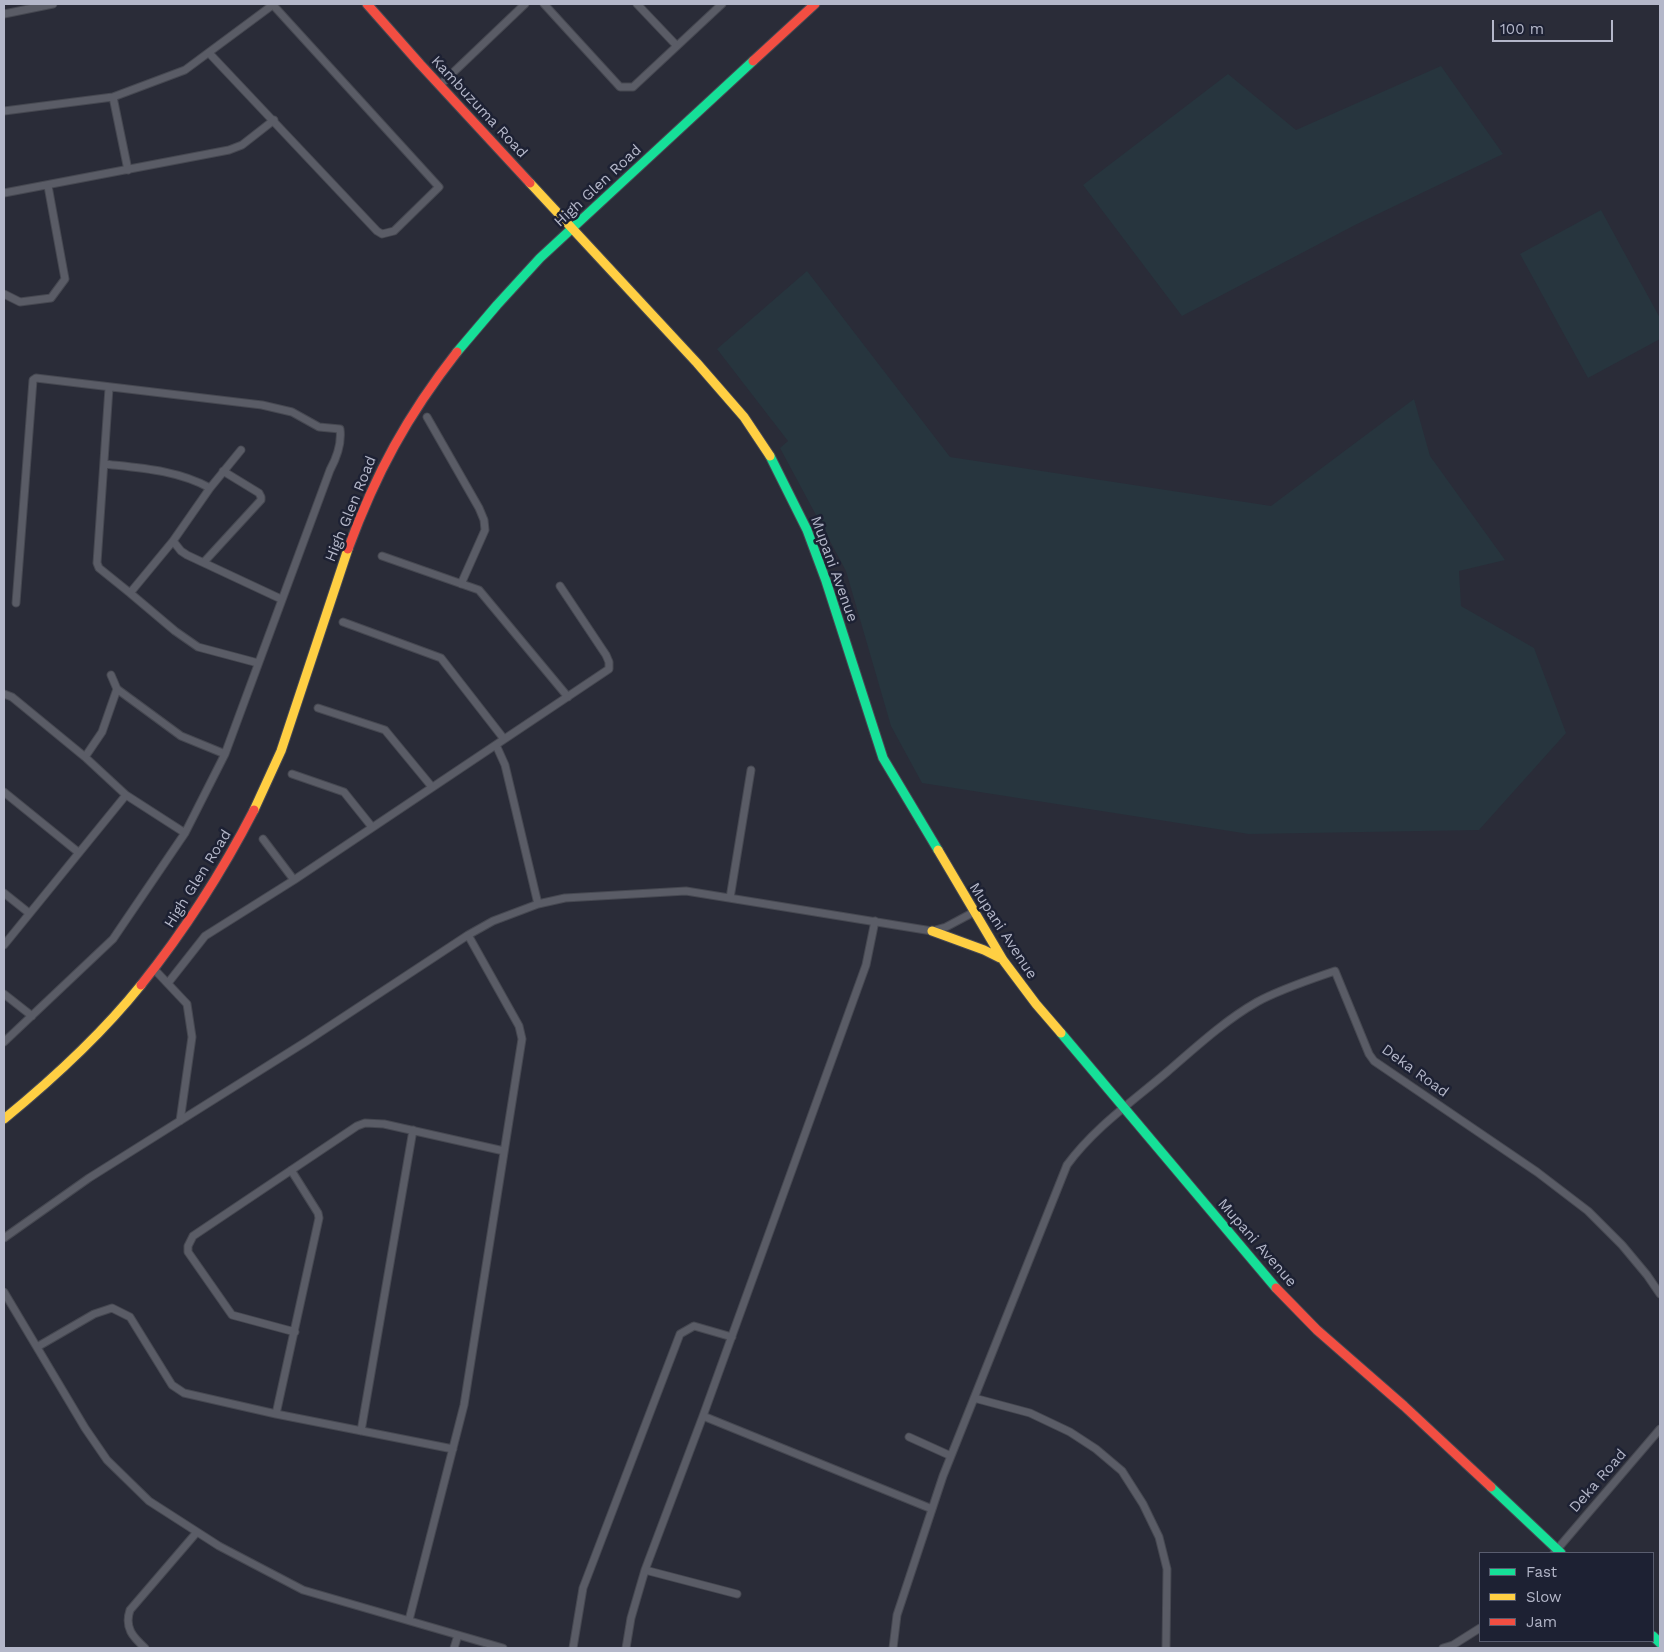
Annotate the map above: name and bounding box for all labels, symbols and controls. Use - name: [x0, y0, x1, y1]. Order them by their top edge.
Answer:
- scale bar: [1494, 10, 1615, 42]
- text: 100 m: [1500, 20, 1544, 38]
- street label: Kambuzuma Road: [427, 52, 531, 162]
- street label: High Glen Road: [551, 141, 645, 231]
- street label: High Glen Road: [322, 453, 380, 565]
- street label: Mupani Avenue: [807, 514, 861, 624]
- street label: High Glen Road: [161, 827, 235, 931]
- street label: Mupani Avenue: [965, 879, 1041, 983]
- street label: Deka Road: [1378, 1041, 1452, 1101]
- street label: Mupani Avenue: [1214, 1195, 1300, 1291]
- street label: Deka Road: [1566, 1446, 1630, 1516]
- legend: [1479, 1552, 1654, 1642]
- text: Fast: [1526, 1563, 1557, 1581]
- text: Slow: [1526, 1588, 1562, 1606]
- text: Jam: [1526, 1613, 1557, 1631]

